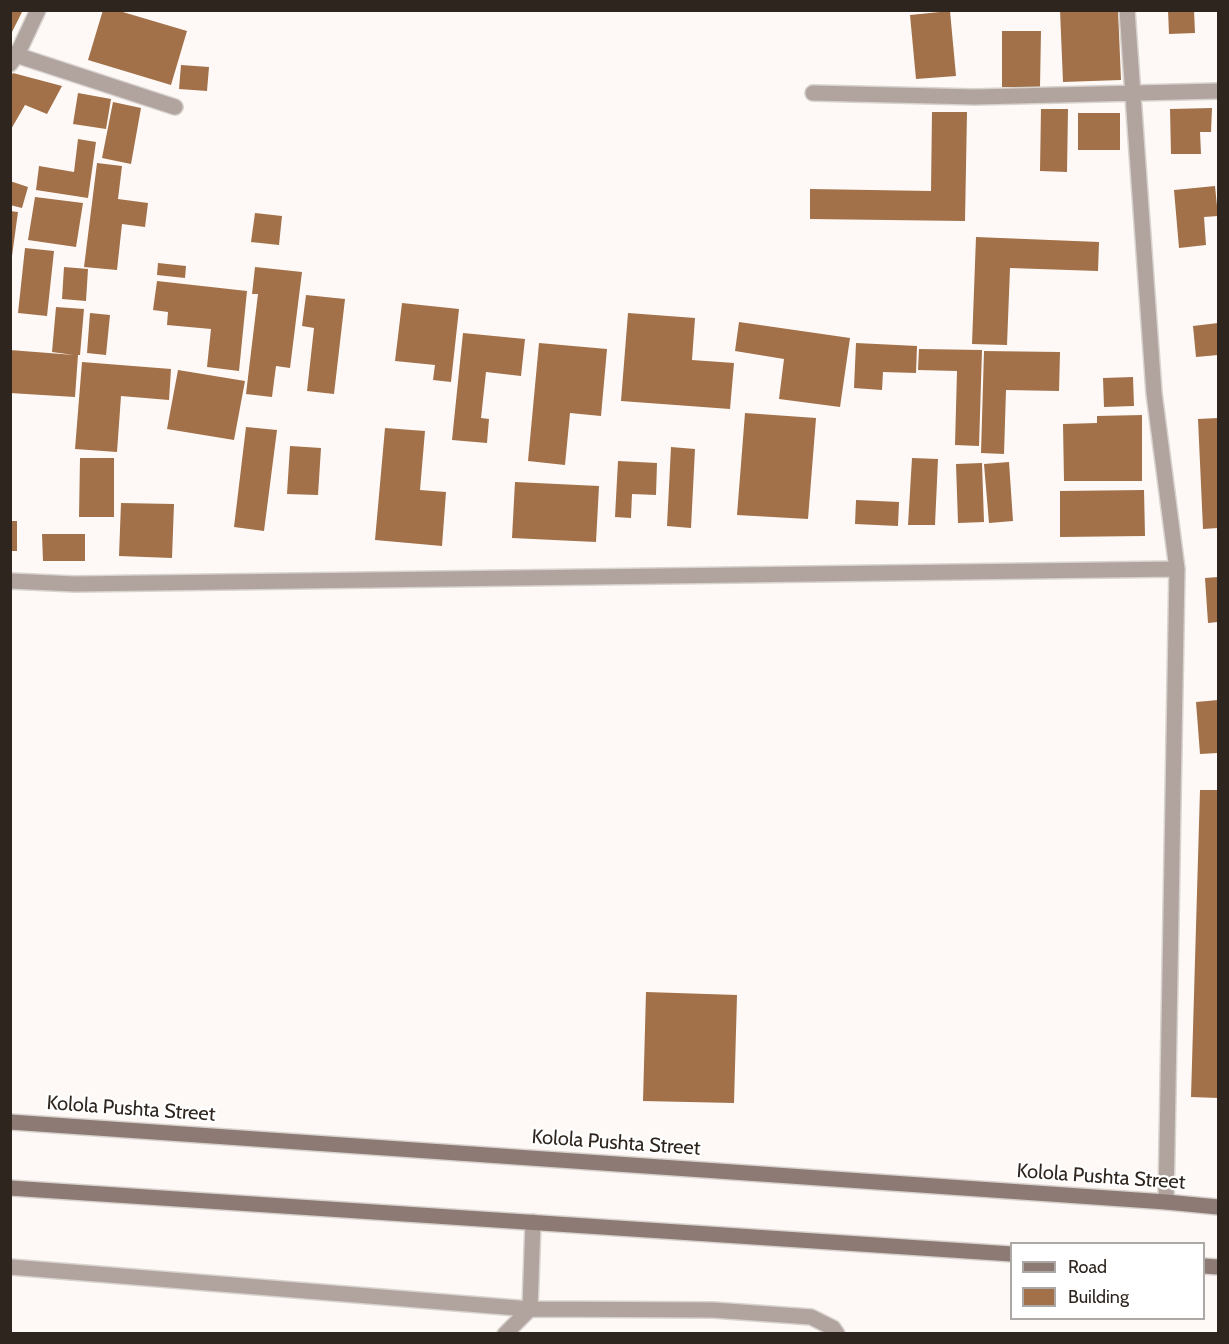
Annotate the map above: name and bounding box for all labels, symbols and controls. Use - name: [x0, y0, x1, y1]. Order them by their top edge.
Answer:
- street label: Kolola Pushta Street: [46, 1091, 216, 1127]
- street label: Kolola Pushta Street: [531, 1125, 701, 1161]
- street label: Kolola Pushta Street: [1016, 1159, 1186, 1195]
- legend: [1010, 1242, 1205, 1320]
- text: Road: [1068, 1256, 1107, 1278]
- text: Building: [1068, 1286, 1129, 1308]

